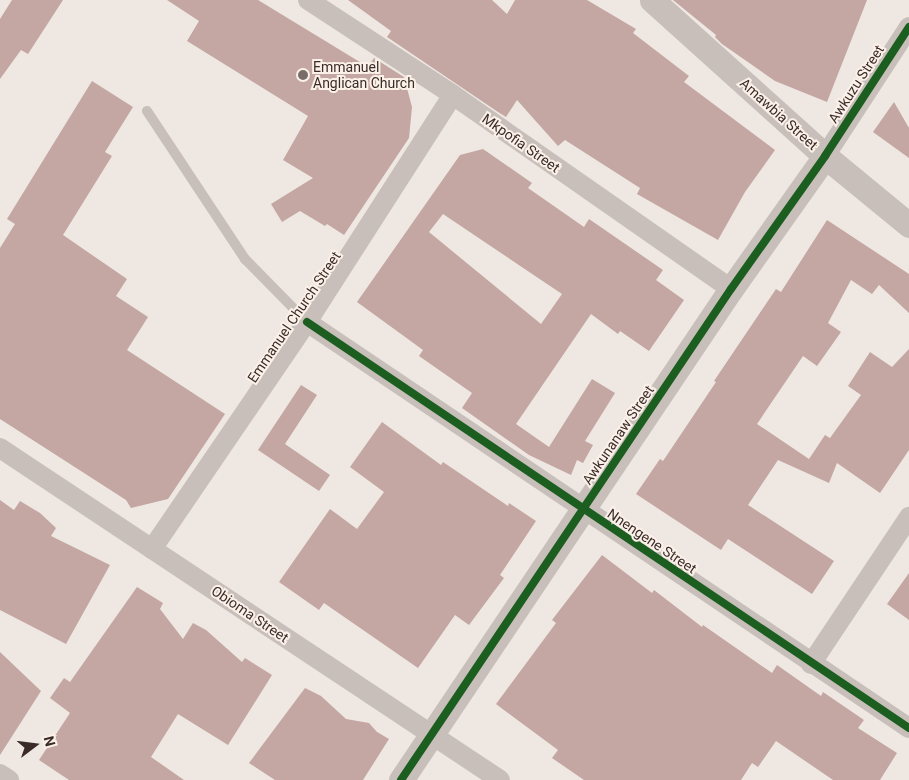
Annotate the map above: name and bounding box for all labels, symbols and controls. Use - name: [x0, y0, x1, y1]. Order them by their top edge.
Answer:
- street label: Awkuzu Street: [825, 42, 887, 126]
- place label: Emmanuel Anglican Church: [313, 59, 415, 92]
- marker: Emmanuel Anglican Church: [297, 69, 309, 81]
- street label: Amawbia Street: [737, 75, 821, 153]
- street label: Mkpofia Street: [479, 110, 563, 176]
- street label: Emmanuel Church Street: [244, 248, 344, 386]
- street label: Awkunanaw Street: [579, 382, 657, 488]
- street label: Nnengene Street: [604, 505, 700, 577]
- street label: Obioma Street: [208, 582, 292, 646]
- north arrow: [10, 720, 60, 770]
- text: N: [40, 734, 58, 748]

